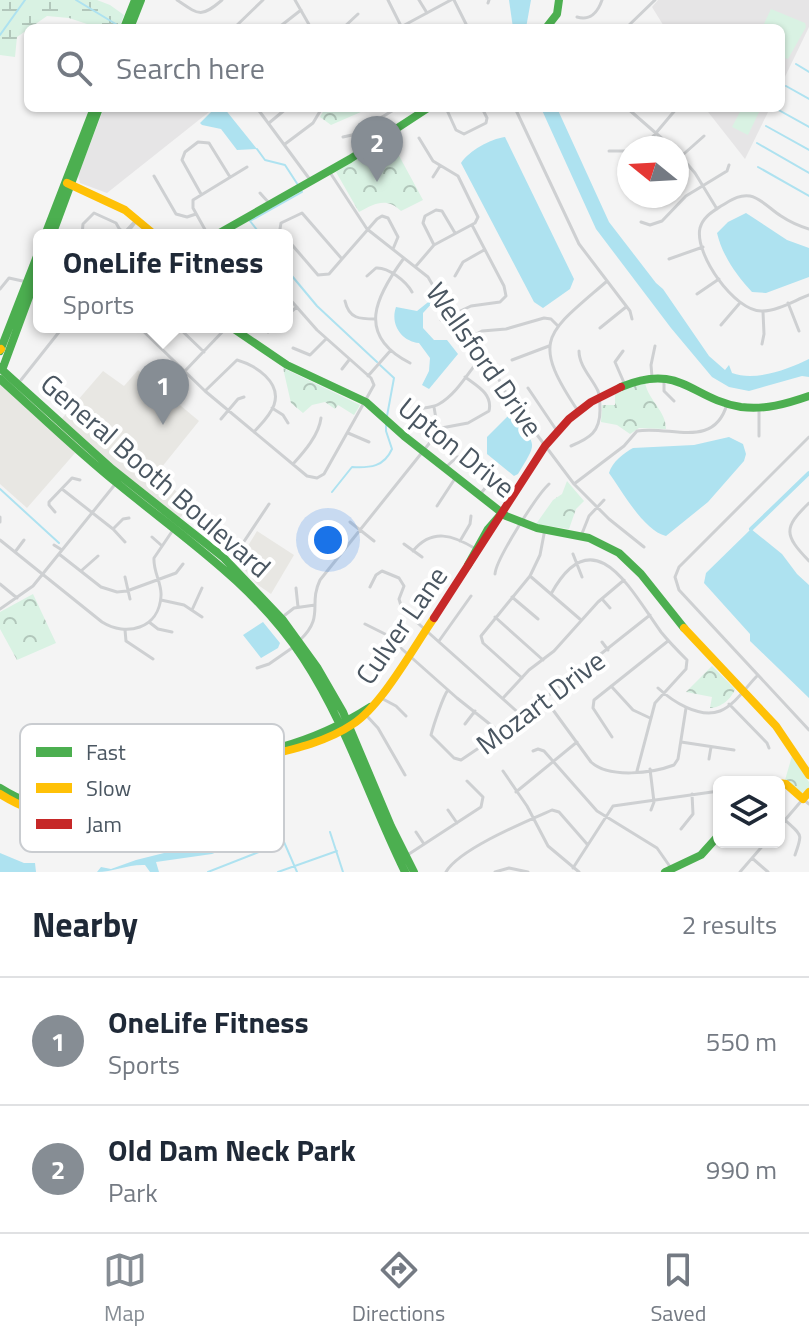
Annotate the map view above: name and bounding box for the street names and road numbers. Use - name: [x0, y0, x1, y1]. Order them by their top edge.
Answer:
- street label: Wellsford Drive: [416, 273, 554, 445]
- street label: General Booth Boulevard: [31, 363, 281, 587]
- street label: Upton Drive: [389, 386, 525, 508]
- street label: Culver Lane: [344, 557, 458, 693]
- street label: Mozart Drive: [466, 639, 614, 765]

